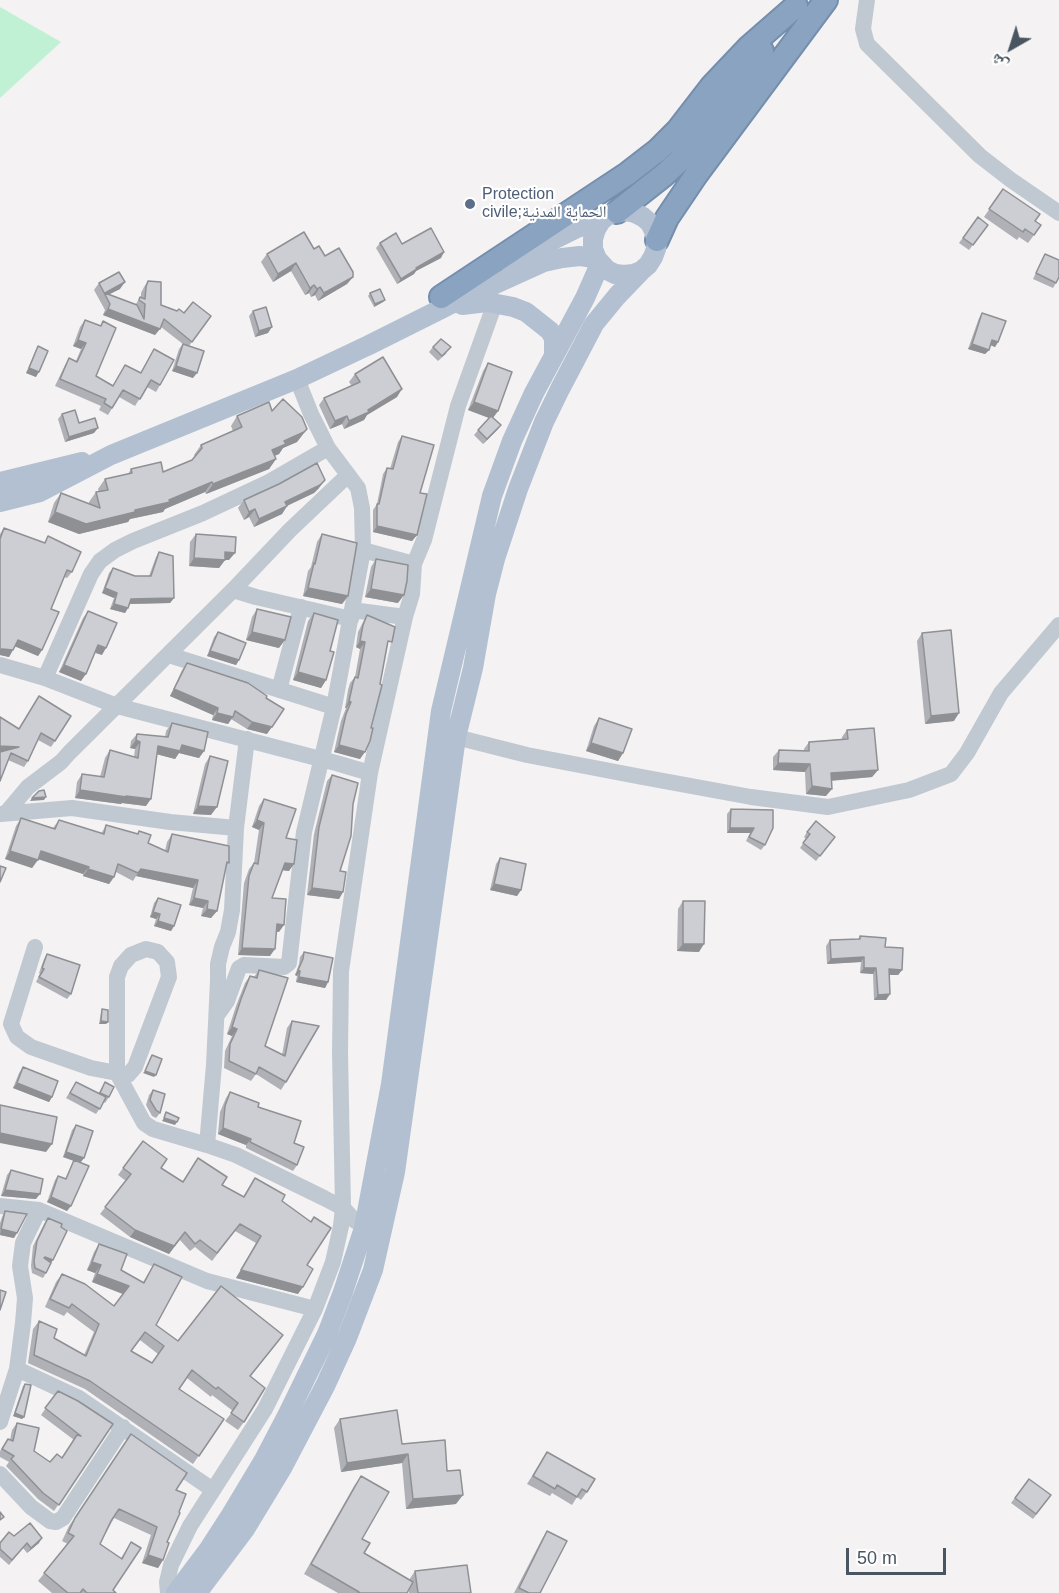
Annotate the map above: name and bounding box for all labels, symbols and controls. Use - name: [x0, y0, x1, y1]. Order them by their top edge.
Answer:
- north arrow: [981, 18, 1041, 78]
- text: ش: [987, 50, 1011, 74]
- place label: Protection civile;الحماية المدنية: [482, 185, 606, 223]
- marker: Protection civile;الحماية المدنية: [463, 197, 477, 211]
- scale bar: [849, 1536, 950, 1574]
- text: 50 m: [857, 1548, 897, 1568]

